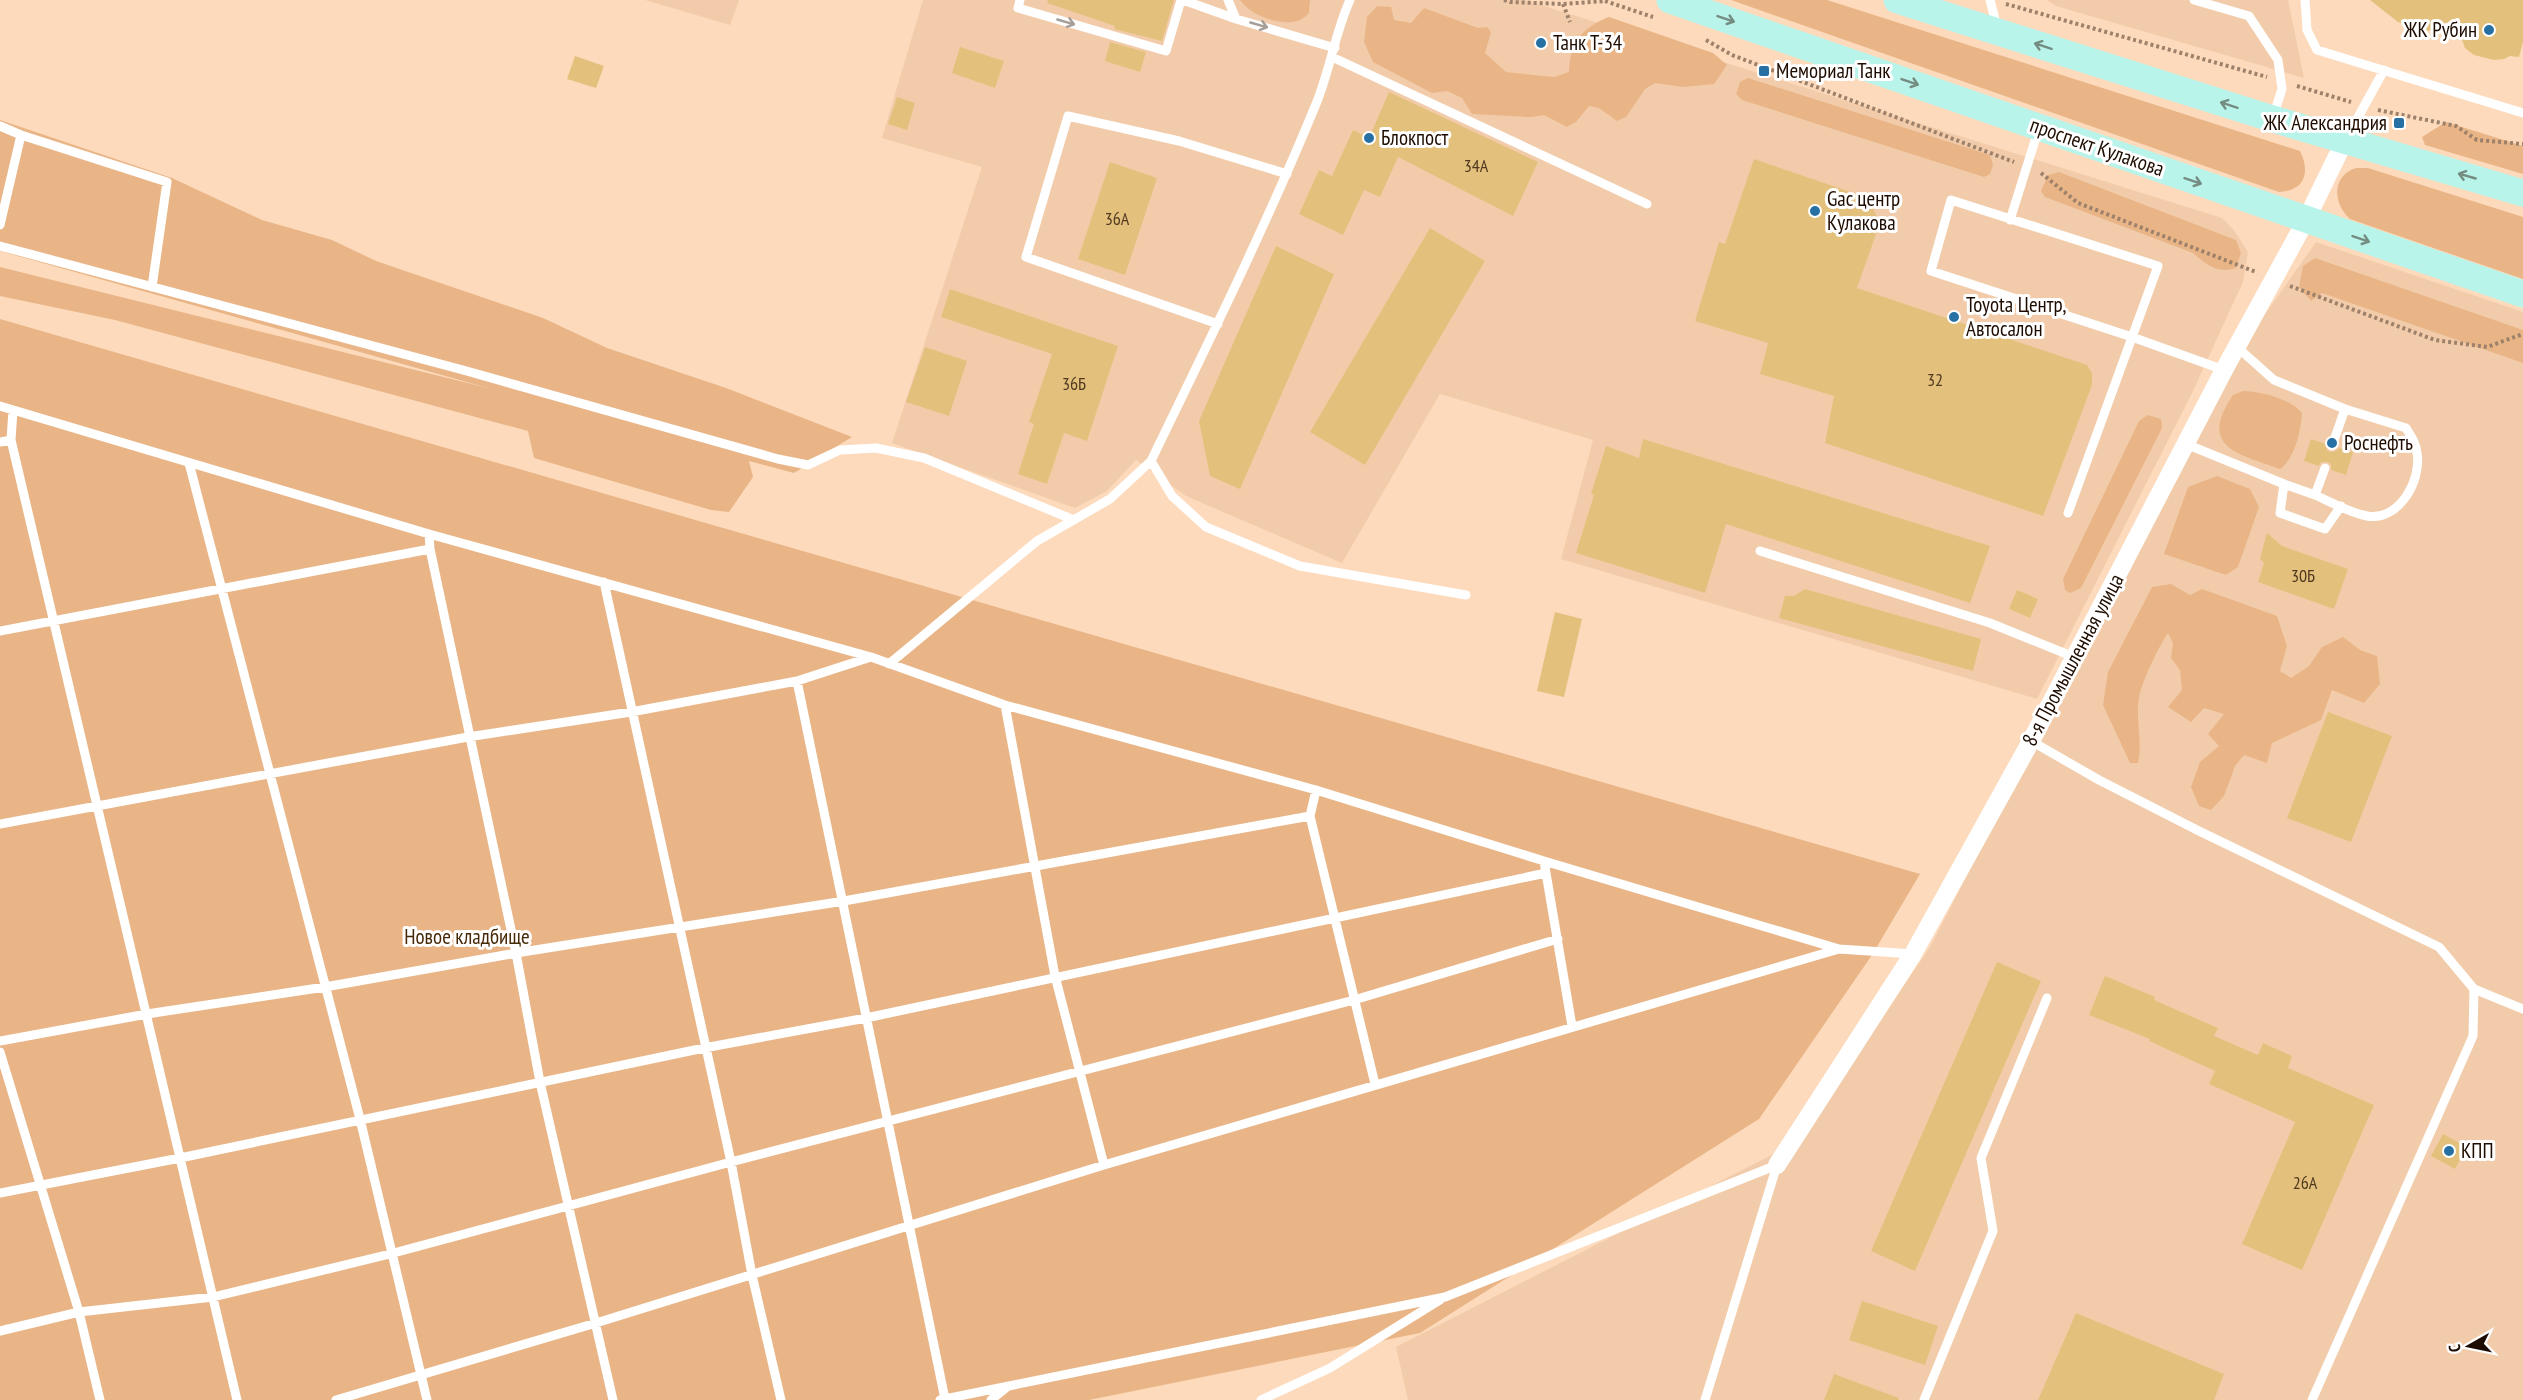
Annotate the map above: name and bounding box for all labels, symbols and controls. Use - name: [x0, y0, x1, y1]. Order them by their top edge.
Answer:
- one-way arrow: [1716, 14, 1735, 25]
- place label: ЖК Рубин: [2403, 16, 2477, 43]
- one-way arrow: [1056, 17, 1075, 28]
- one-way arrow: [1249, 20, 1268, 31]
- marker: ЖК Рубин: [2482, 23, 2496, 37]
- place label: Танк Т-34: [1553, 29, 1623, 56]
- marker: Танк Т-34: [1534, 36, 1548, 50]
- one-way arrow: [2034, 40, 2053, 51]
- place label: Мемориал Танк: [1776, 57, 1890, 84]
- marker: Мемориал Танк: [1757, 64, 1771, 78]
- one-way arrow: [1900, 78, 1919, 89]
- one-way arrow: [2220, 99, 2239, 110]
- place label: ЖК Александрия: [2262, 109, 2387, 136]
- street label: проспект Кулакова: [2027, 111, 2168, 182]
- marker: ЖК Александрия: [2392, 116, 2406, 130]
- place label: Блокпост: [1381, 124, 1448, 151]
- marker: Блокпост: [1362, 131, 1376, 145]
- house number: 34А: [1464, 154, 1489, 177]
- one-way arrow: [2458, 170, 2477, 182]
- one-way arrow: [2184, 176, 2202, 187]
- place label: Gac центр Кулакова: [1827, 185, 1900, 236]
- marker: Gac центр Кулакова: [1808, 204, 1822, 218]
- house number: 36А: [1105, 207, 1130, 230]
- one-way arrow: [2351, 235, 2370, 246]
- place label: Toyota Центр, Автосалон: [1966, 291, 2066, 342]
- marker: Toyota Центр, Автосалон: [1947, 310, 1961, 324]
- house number: 32: [1927, 368, 1943, 391]
- house number: 36Б: [1062, 372, 1086, 395]
- place label: Роснефть: [2344, 429, 2413, 456]
- marker: Роснефть: [2325, 436, 2339, 450]
- house number: 30Б: [2291, 564, 2315, 587]
- street label: 8-я Промышленная улица: [2016, 569, 2129, 751]
- park label: Новое кладбище: [404, 923, 530, 950]
- place label: КПП: [2461, 1137, 2493, 1164]
- marker: КПП: [2442, 1144, 2456, 1158]
- house number: 26А: [2293, 1171, 2318, 1194]
- north arrow: [2439, 1316, 2499, 1376]
- text: С: [2444, 1342, 2465, 1354]

